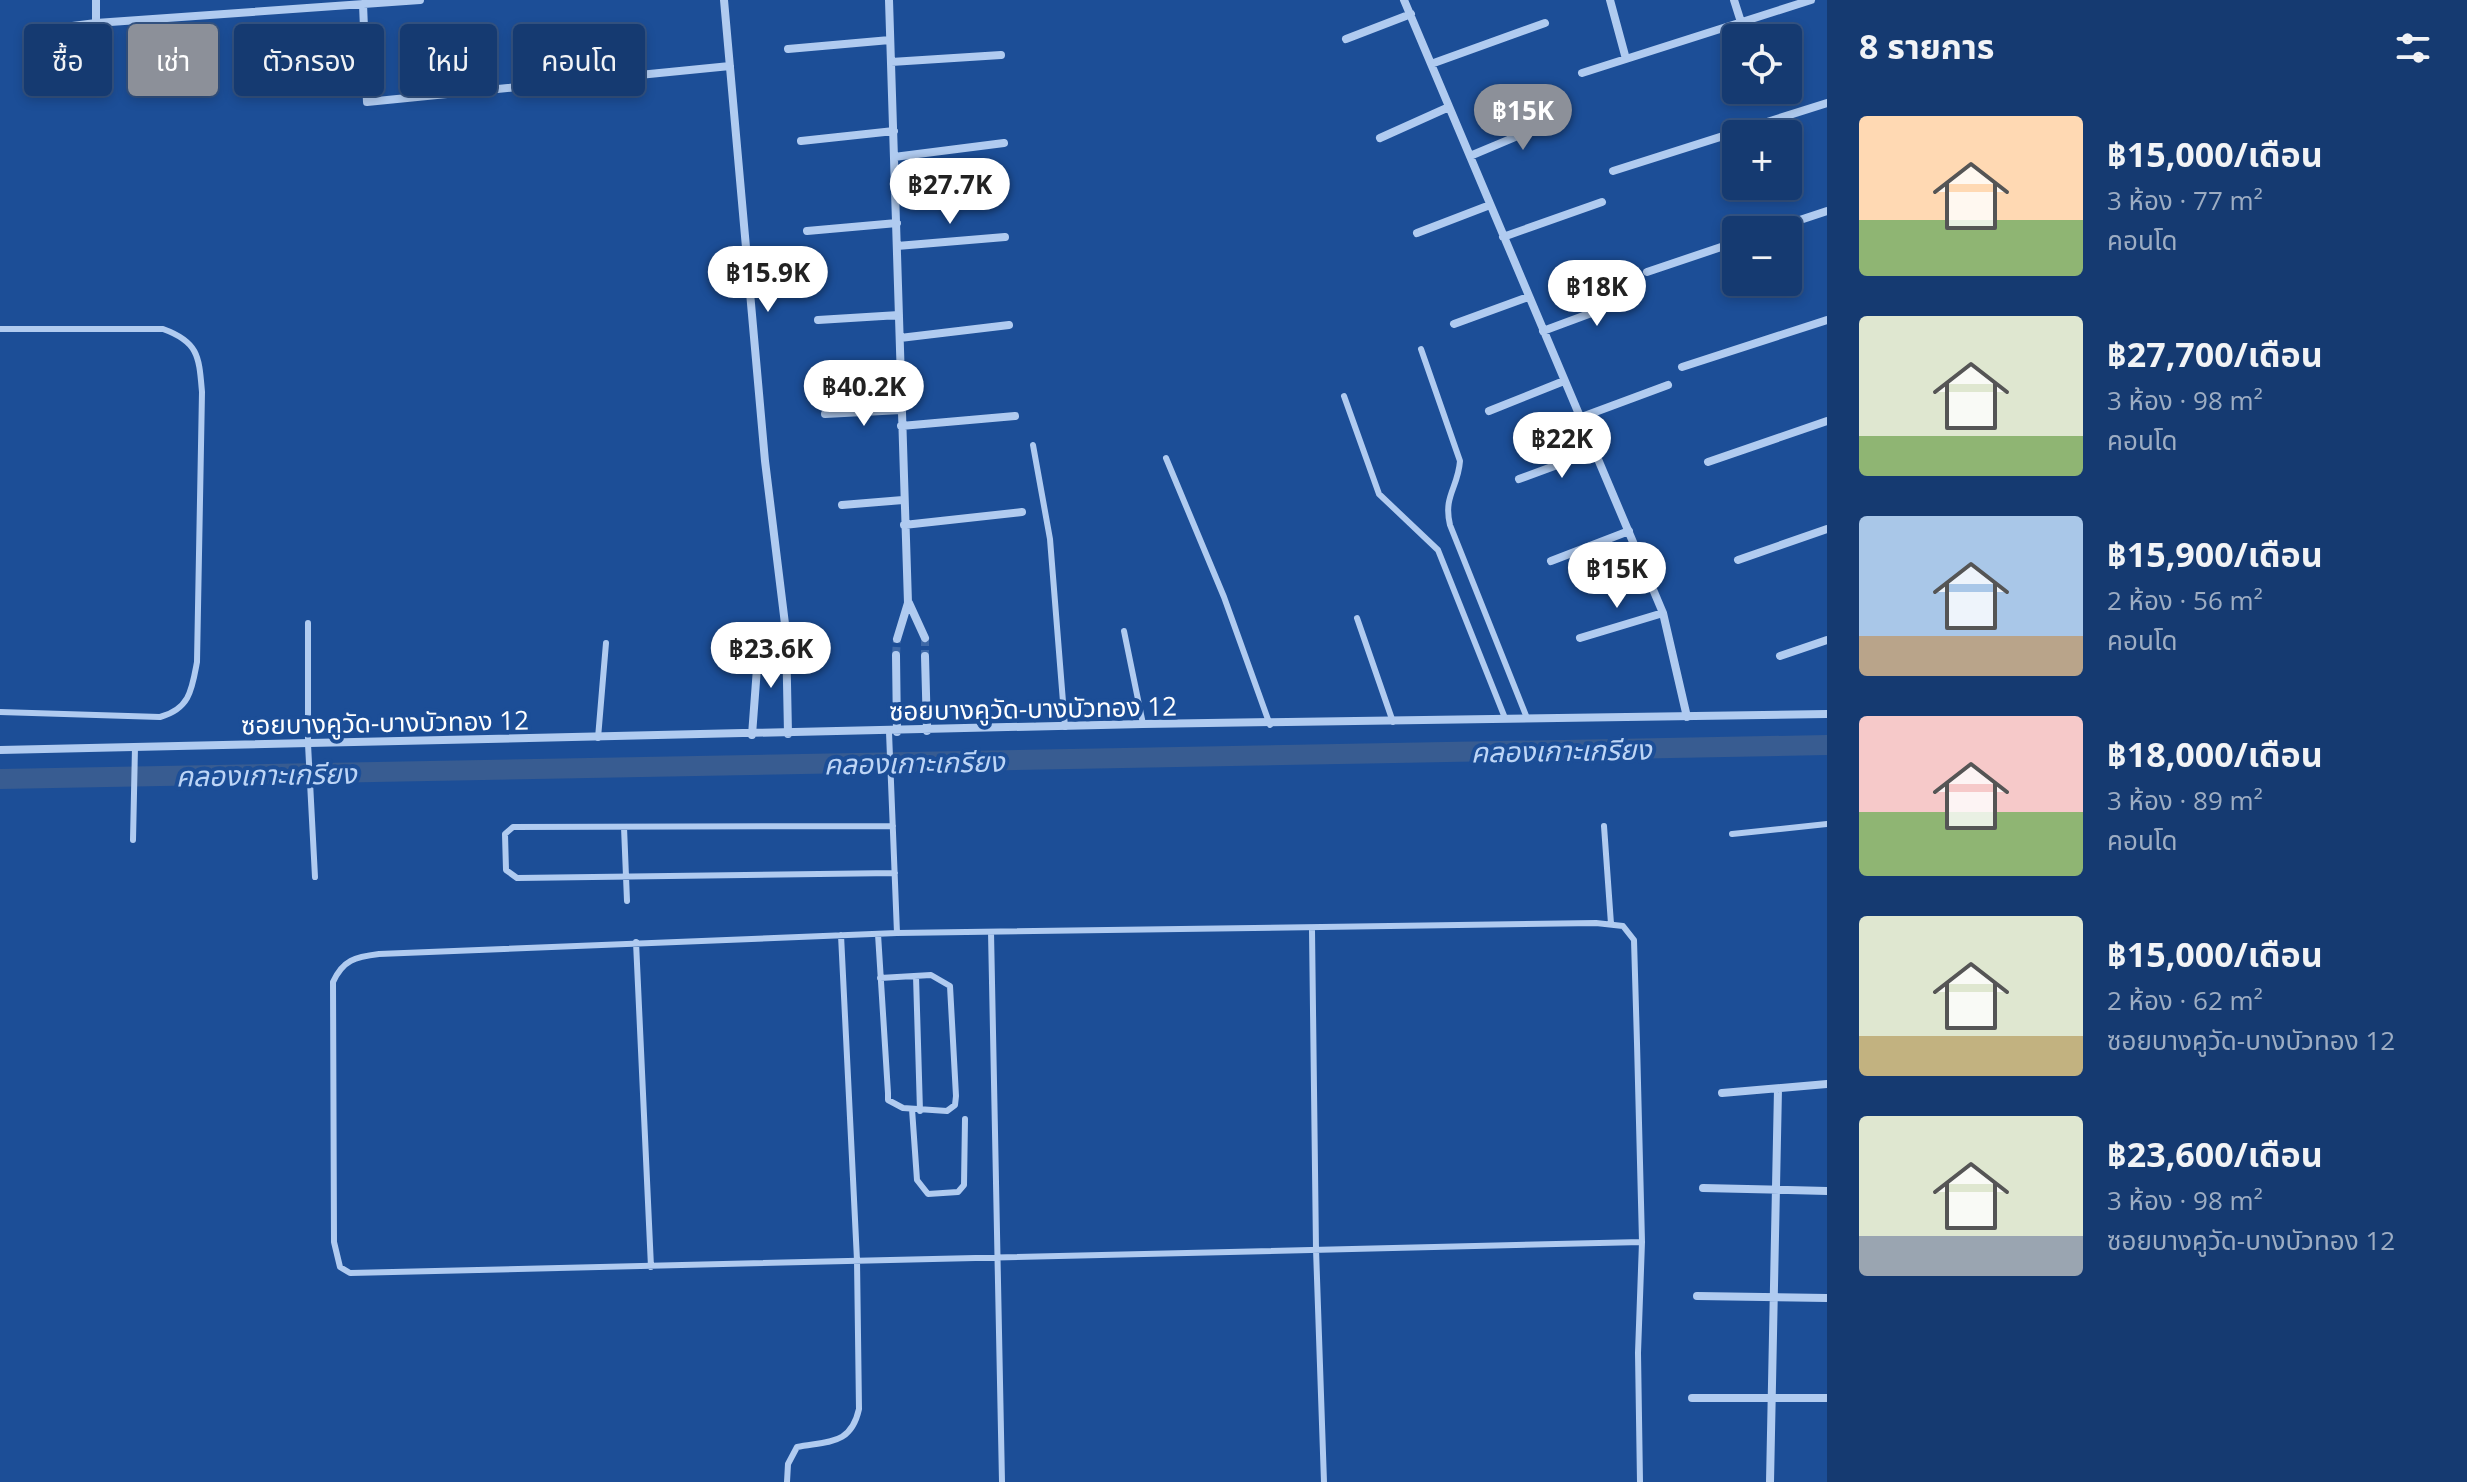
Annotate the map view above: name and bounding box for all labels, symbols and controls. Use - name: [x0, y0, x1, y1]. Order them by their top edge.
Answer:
- text: 8 รายการ: [1859, 23, 1994, 69]
- chip: ซื้อ: [24, 24, 112, 96]
- chip: เช่า: [128, 24, 218, 96]
- chip: ตัวกรอง: [234, 24, 384, 96]
- chip: ใหม่: [400, 24, 497, 96]
- chip: คอนโด: [513, 24, 645, 96]
- map controls: [1722, 24, 1802, 296]
- button: locate: [1722, 24, 1802, 104]
- icon: filters: [2391, 26, 2435, 70]
- pin: ฿15K: [1476, 84, 1570, 152]
- text: ฿15K: [1492, 92, 1554, 128]
- button: +: [1722, 120, 1802, 200]
- text: ฿15,000/เดือน: [2107, 131, 2323, 177]
- icon: home: [1923, 148, 2019, 244]
- pin: ฿27.7K: [885, 158, 1015, 226]
- text: ฿27.7K: [908, 166, 992, 202]
- text: 3 ห้อง · 77 m²: [2107, 182, 2263, 218]
- button: −: [1722, 216, 1802, 296]
- text: คอนโด: [2107, 222, 2178, 258]
- pin: ฿15.9K: [703, 246, 833, 314]
- text: ฿15.9K: [726, 254, 810, 290]
- pin: ฿18K: [1550, 260, 1644, 328]
- text: ฿18K: [1566, 268, 1628, 304]
- text: ฿27,700/เดือน: [2107, 331, 2323, 377]
- icon: home: [1923, 348, 2019, 444]
- pin: ฿40.2K: [799, 360, 929, 428]
- text: ฿40.2K: [822, 368, 906, 404]
- text: 3 ห้อง · 98 m²: [2107, 382, 2263, 418]
- pin: ฿22K: [1515, 412, 1609, 480]
- text: ฿22K: [1531, 420, 1593, 456]
- text: คอนโด: [2107, 422, 2178, 458]
- text: ฿15,900/เดือน: [2107, 531, 2323, 577]
- pin: ฿15K: [1570, 542, 1664, 610]
- icon: home: [1923, 548, 2019, 644]
- text: ฿15K: [1586, 550, 1648, 586]
- text: 2 ห้อง · 56 m²: [2107, 582, 2263, 618]
- pin: ฿23.6K: [706, 622, 836, 690]
- text: คอนโด: [2107, 622, 2178, 658]
- text: ฿23.6K: [729, 630, 813, 666]
- street label: ซอยบางคูวัด-บางบัวทอง 12: [889, 687, 1177, 729]
- street label: ซอยบางคูวัด-บางบัวทอง 12: [241, 701, 529, 743]
- water label: คลองเกาะเกรียง: [1470, 729, 1654, 771]
- text: ฿18,000/เดือน: [2107, 731, 2323, 777]
- water label: คลองเกาะเกรียง: [823, 741, 1007, 783]
- icon: home: [1923, 748, 2019, 844]
- water label: คลองเกาะเกรียง: [175, 753, 359, 795]
- text: 3 ห้อง · 89 m²: [2107, 782, 2263, 818]
- text: คอนโด: [2107, 822, 2178, 858]
- text: ฿15,000/เดือน: [2107, 931, 2323, 977]
- icon: home: [1923, 948, 2019, 1044]
- text: 2 ห้อง · 62 m²: [2107, 982, 2263, 1018]
- text: ซอยบางคูวัด-บางบัวทอง 12: [2107, 1022, 2395, 1058]
- text: ฿23,600/เดือน: [2107, 1131, 2323, 1177]
- icon: home: [1923, 1148, 2019, 1244]
- text: 3 ห้อง · 98 m²: [2107, 1182, 2263, 1218]
- text: ซอยบางคูวัด-บางบัวทอง 12: [2107, 1222, 2395, 1258]

